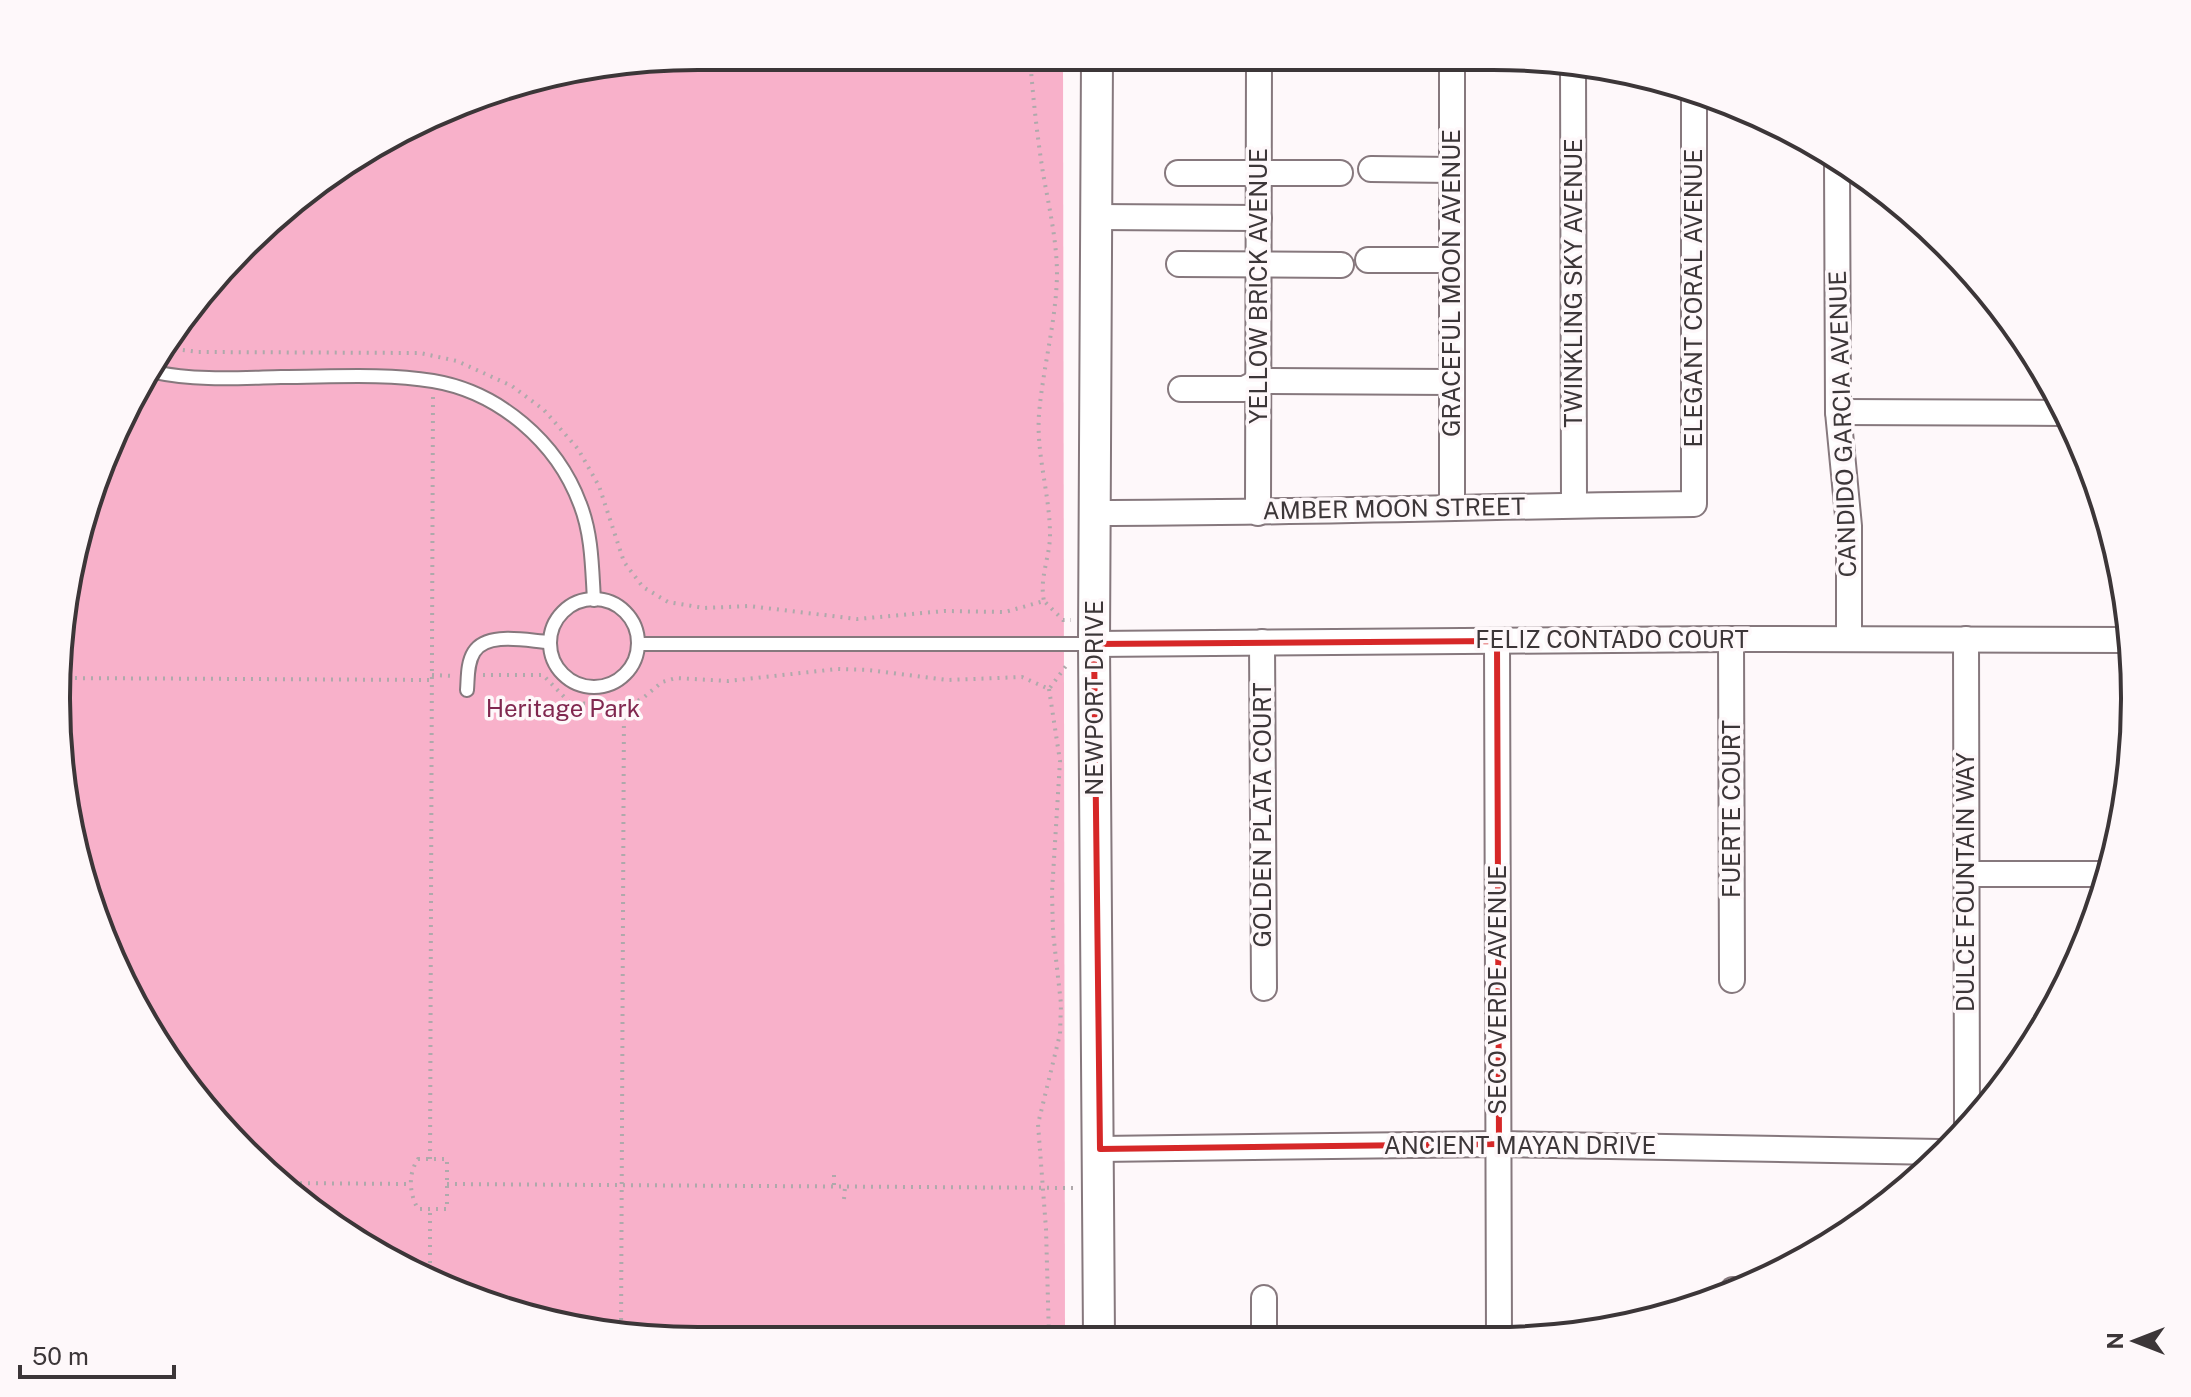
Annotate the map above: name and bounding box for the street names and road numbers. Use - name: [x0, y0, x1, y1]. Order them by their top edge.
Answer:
- street label: GRACEFUL MOON AVENUE: [1437, 129, 1465, 437]
- street label: TWINKLING SKY AVENUE: [1559, 138, 1587, 428]
- street label: YELLOW BRICK AVENUE: [1244, 148, 1272, 424]
- street label: ELEGANT CORAL AVENUE: [1679, 148, 1707, 448]
- street label: CANDIDO GARCIA AVENUE: [1823, 270, 1861, 578]
- street label: AMBER MOON STREET: [1262, 492, 1526, 524]
- street label: NEWPORT DRIVE: [1080, 600, 1108, 796]
- street label: FELIZ CONTADO COURT: [1475, 625, 1749, 653]
- street label: GOLDEN PLATA COURT: [1248, 683, 1276, 947]
- street label: FUERTE COURT: [1717, 720, 1745, 898]
- street label: DULCE FOUNTAIN WAY: [1951, 752, 1979, 1012]
- street label: SECO VERDE AVENUE: [1483, 865, 1511, 1115]
- street label: ANCIENT MAYAN DRIVE: [1384, 1131, 1656, 1159]

